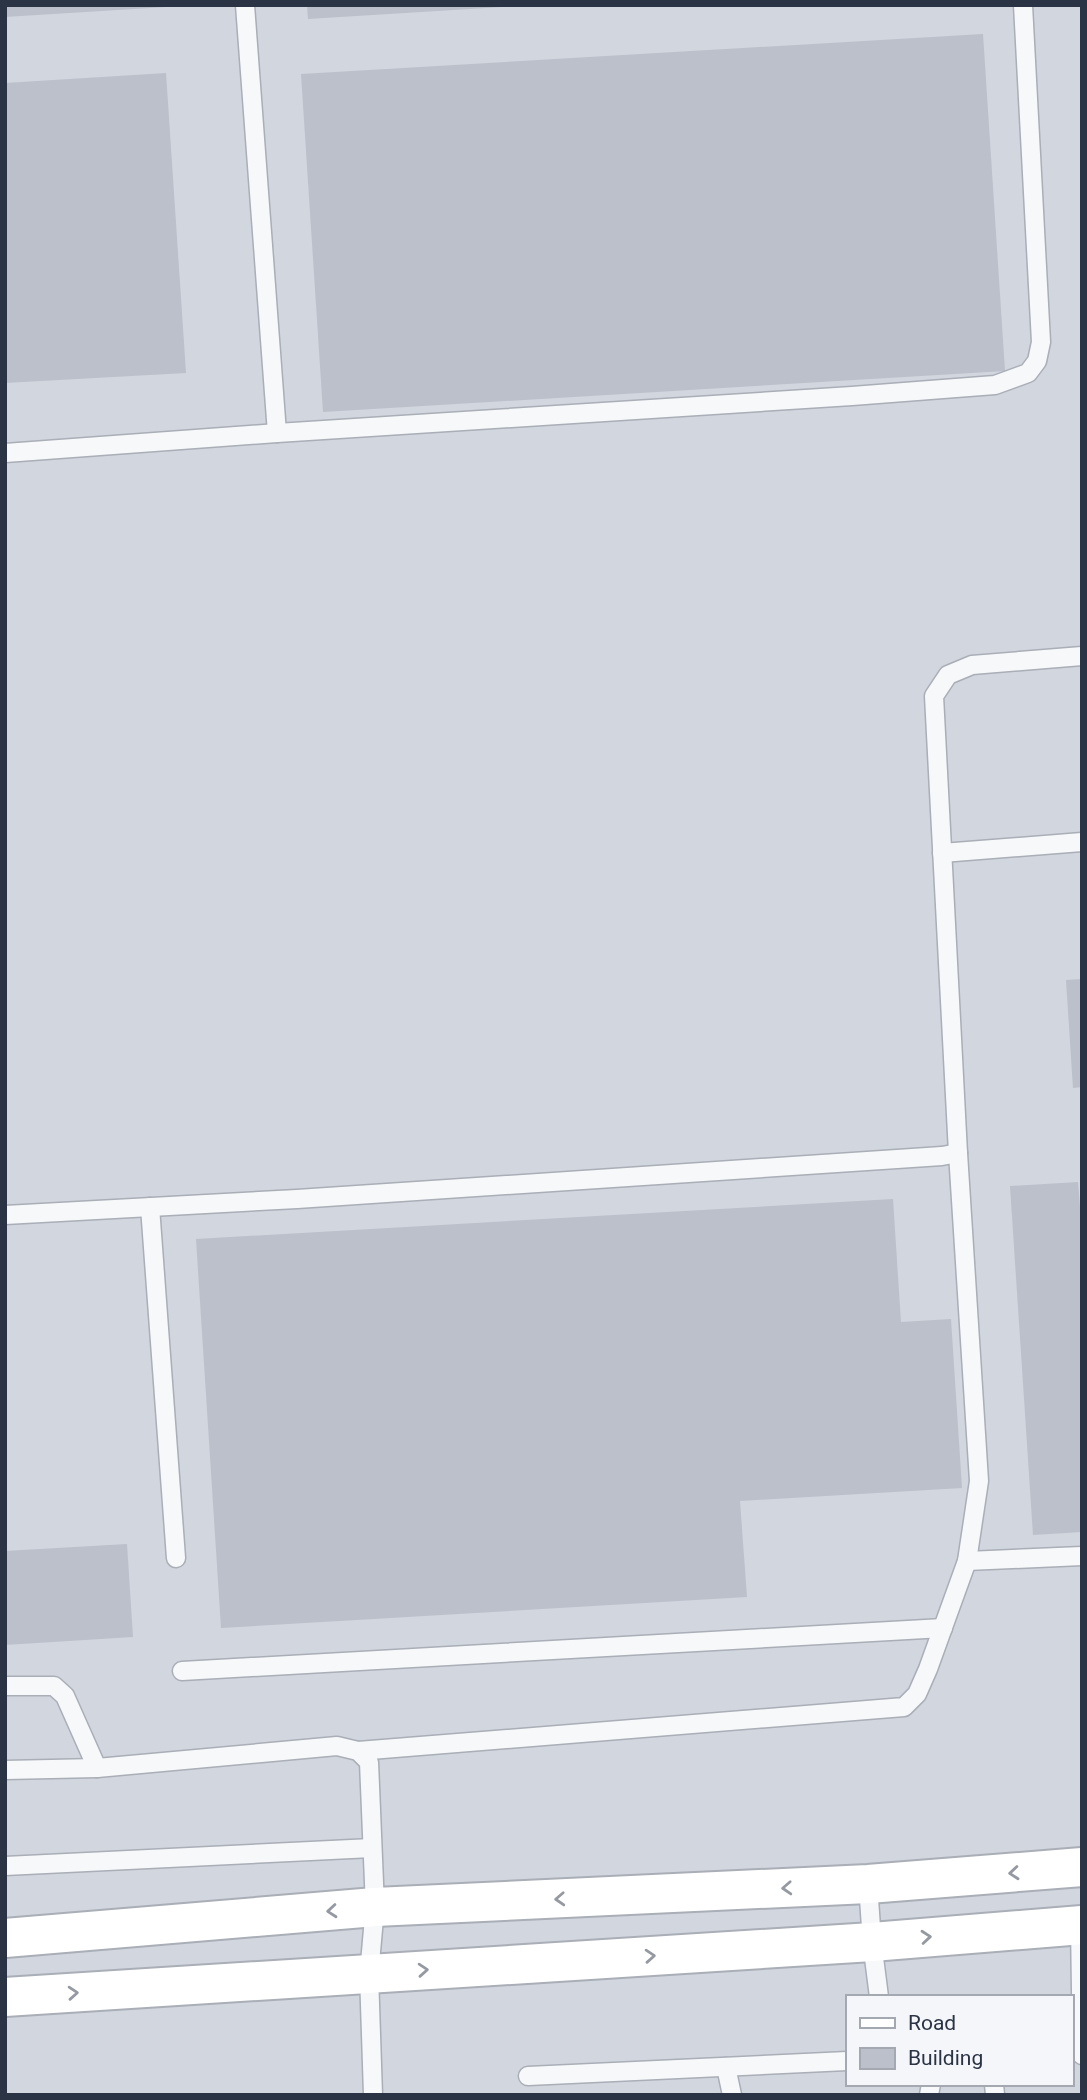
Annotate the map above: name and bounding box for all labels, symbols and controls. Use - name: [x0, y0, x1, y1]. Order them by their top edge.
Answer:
- one-way arrow: [1008, 1865, 1019, 1880]
- one-way arrow: [781, 1880, 792, 1895]
- one-way arrow: [554, 1891, 565, 1906]
- one-way arrow: [327, 1903, 338, 1918]
- one-way arrow: [920, 1930, 931, 1945]
- one-way arrow: [644, 1949, 655, 1964]
- one-way arrow: [417, 1963, 428, 1978]
- one-way arrow: [68, 1985, 79, 2000]
- legend: [846, 1995, 1073, 2086]
- text: Road: [908, 2011, 956, 2035]
- text: Building: [908, 2046, 983, 2070]

